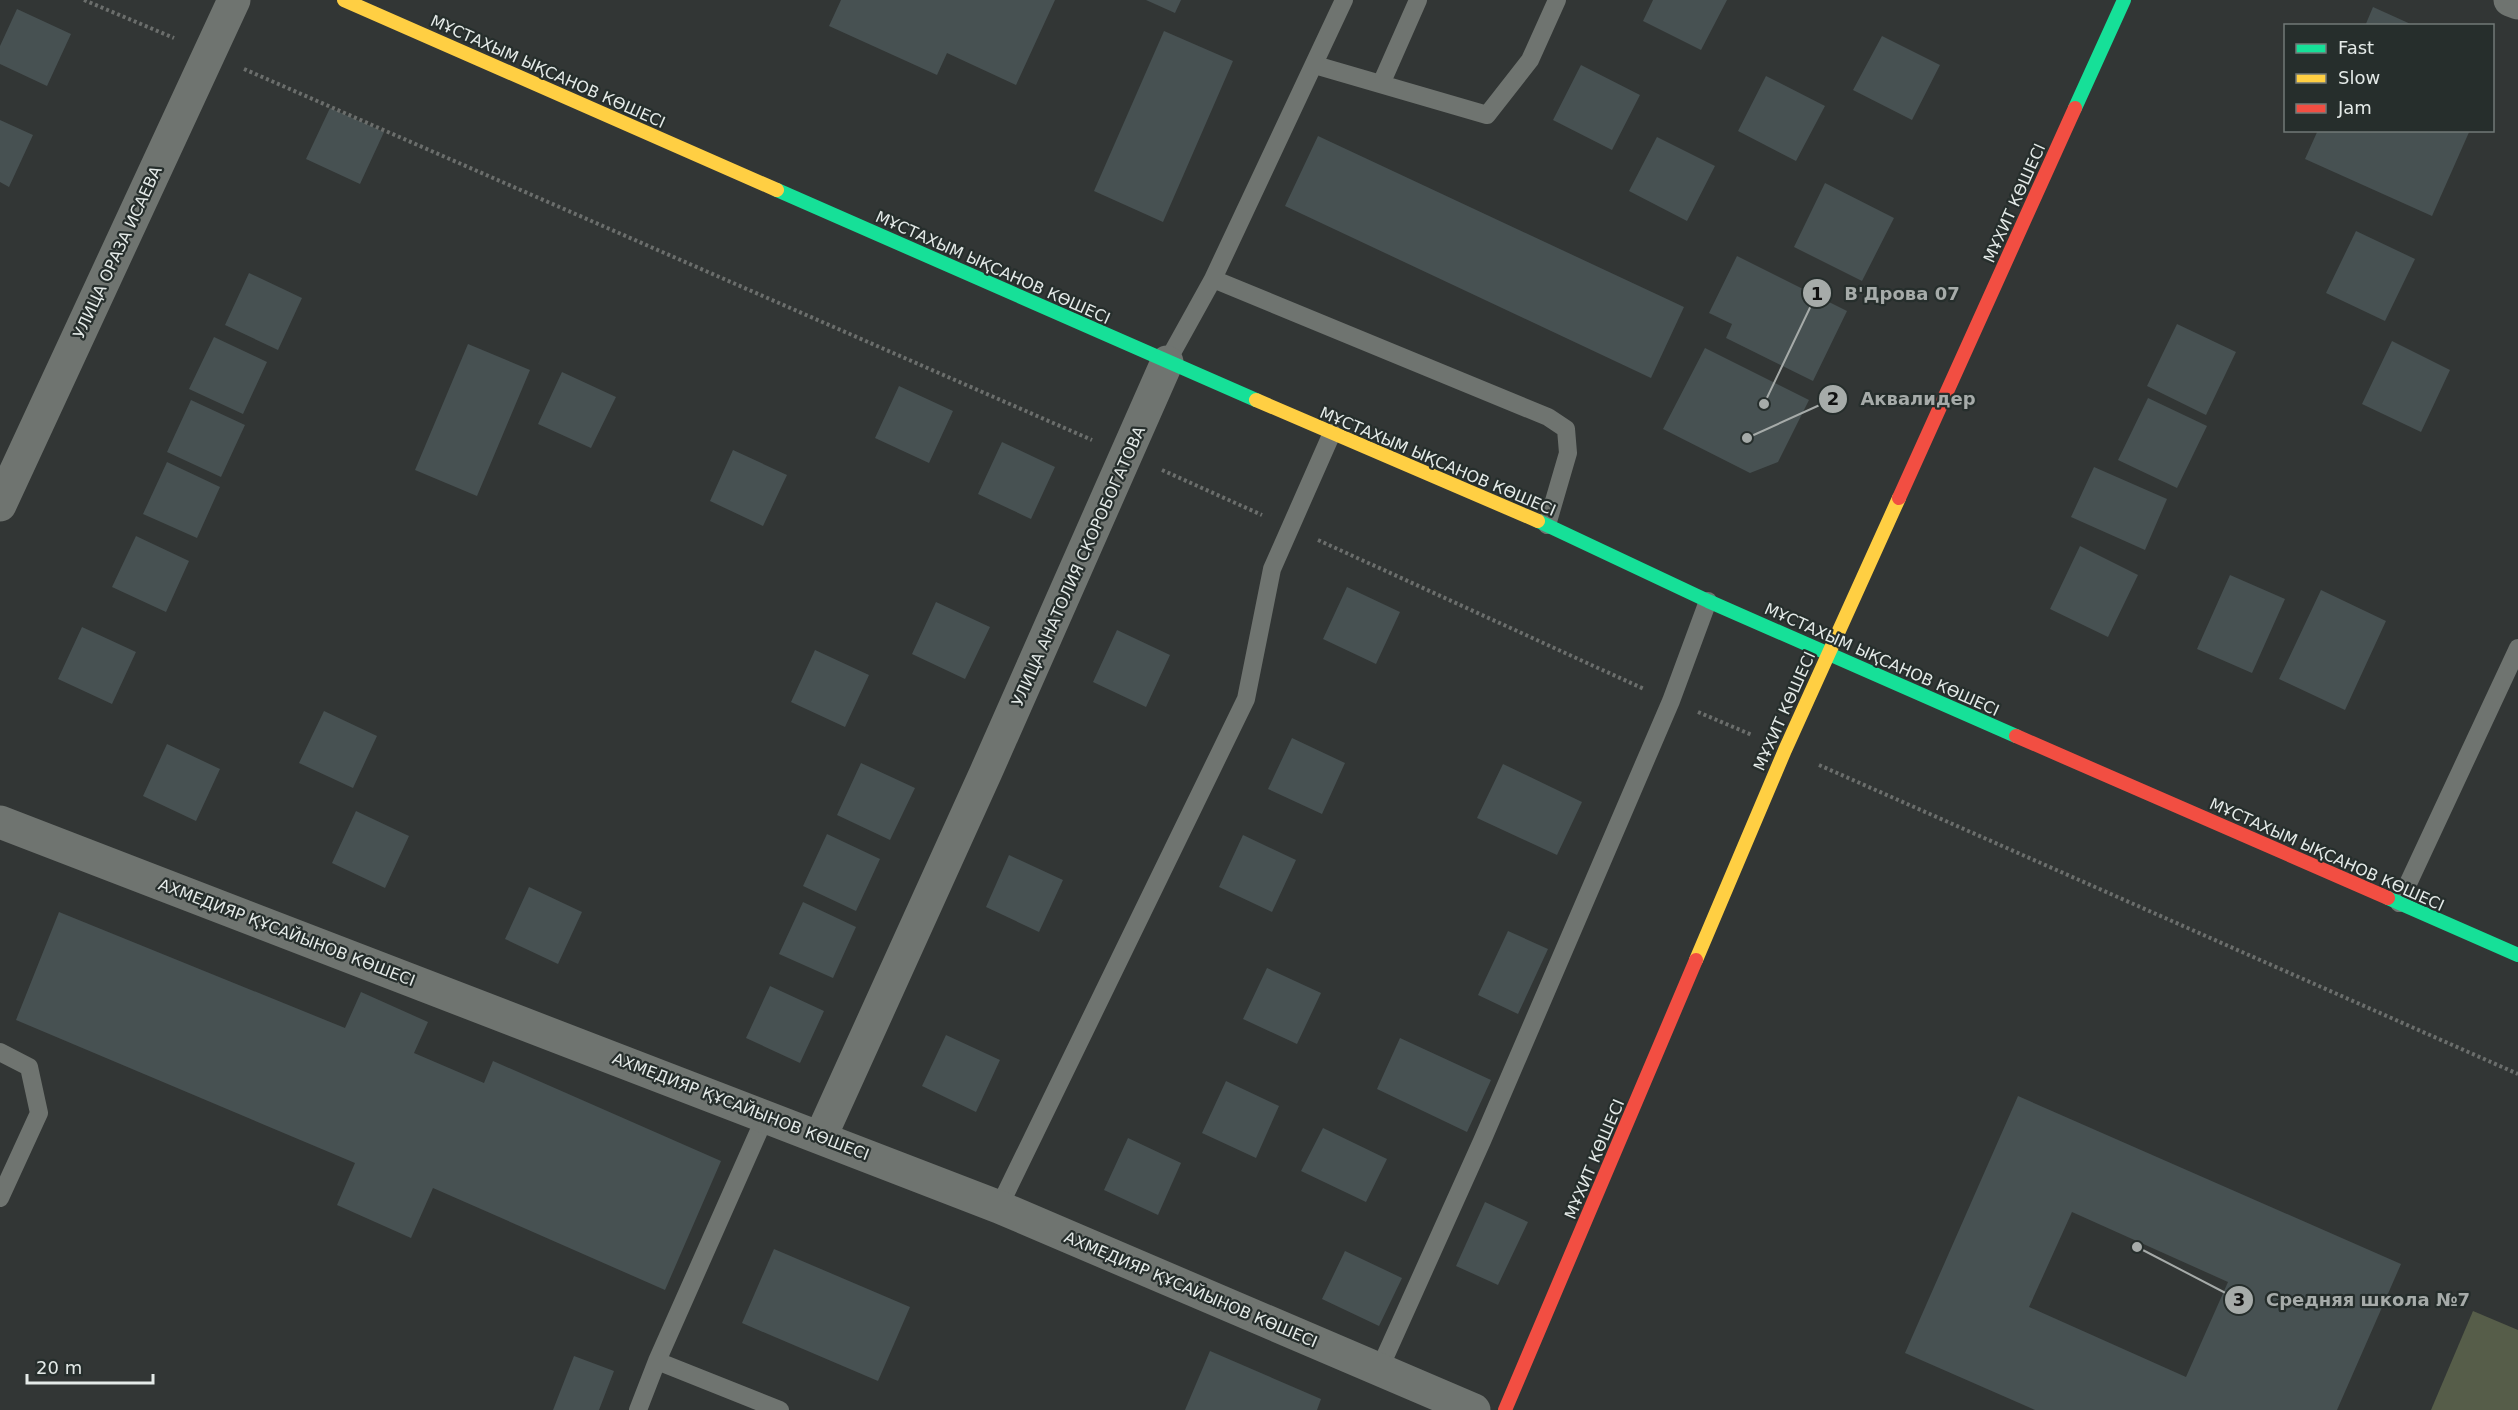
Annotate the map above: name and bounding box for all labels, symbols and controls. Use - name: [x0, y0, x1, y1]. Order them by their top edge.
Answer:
- street label: МҰСТАХЫМ ЫҚСАНОВ КӨШЕСІ: [428, 11, 668, 132]
- legend: [2284, 24, 2494, 132]
- text: Fast: [2338, 37, 2374, 58]
- text: Slow: [2338, 67, 2380, 88]
- text: Jam: [2337, 97, 2372, 118]
- street label: МҰХИТ КӨШЕСІ: [1980, 141, 2049, 266]
- street label: УЛИЦА ОРАЗА ИСАЕВА: [69, 163, 166, 341]
- street label: МҰСТАХЫМ ЫҚСАНОВ КӨШЕСІ: [873, 207, 1113, 328]
- callout: В'Дрова 07: [1802, 275, 1972, 311]
- text: 1: [1811, 283, 1823, 304]
- text: В'Дрова 07: [1844, 283, 1960, 304]
- callout: Аквалидер: [1818, 381, 1987, 417]
- text: 2: [1827, 388, 1839, 409]
- text: Аквалидер: [1860, 388, 1976, 409]
- street label: МҰСТАХЫМ ЫҚСАНОВ КӨШЕСІ: [1317, 403, 1559, 520]
- street label: УЛИЦА АНАТОЛИЯ СКОРОБОГАТОВА: [1008, 423, 1149, 709]
- street label: МҰСТАХЫМ ЫҚСАНОВ КӨШЕСІ: [1762, 599, 2002, 720]
- street label: МҰХИТ КӨШЕСІ: [1750, 649, 1819, 774]
- street label: МҰСТАХЫМ ЫҚСАНОВ КӨШЕСІ: [2207, 794, 2447, 915]
- street label: АХМЕДИЯР ҚҰСАЙЫНОВ КӨШЕСІ: [156, 875, 418, 990]
- street label: АХМЕДИЯР ҚҰСАЙЫНОВ КӨШЕСІ: [610, 1049, 872, 1164]
- street label: МҰХИТ КӨШЕСІ: [1561, 1096, 1628, 1222]
- street label: АХМЕДИЯР ҚҰСАЙЫНОВ КӨШЕСІ: [1061, 1227, 1320, 1352]
- callout: Средняя школа №7: [2224, 1282, 2482, 1318]
- text: 3: [2233, 1289, 2245, 1310]
- text: Средняя школа №7: [2266, 1289, 2470, 1310]
- scale bar: [27, 1347, 153, 1385]
- text: 20 m: [36, 1357, 82, 1378]

